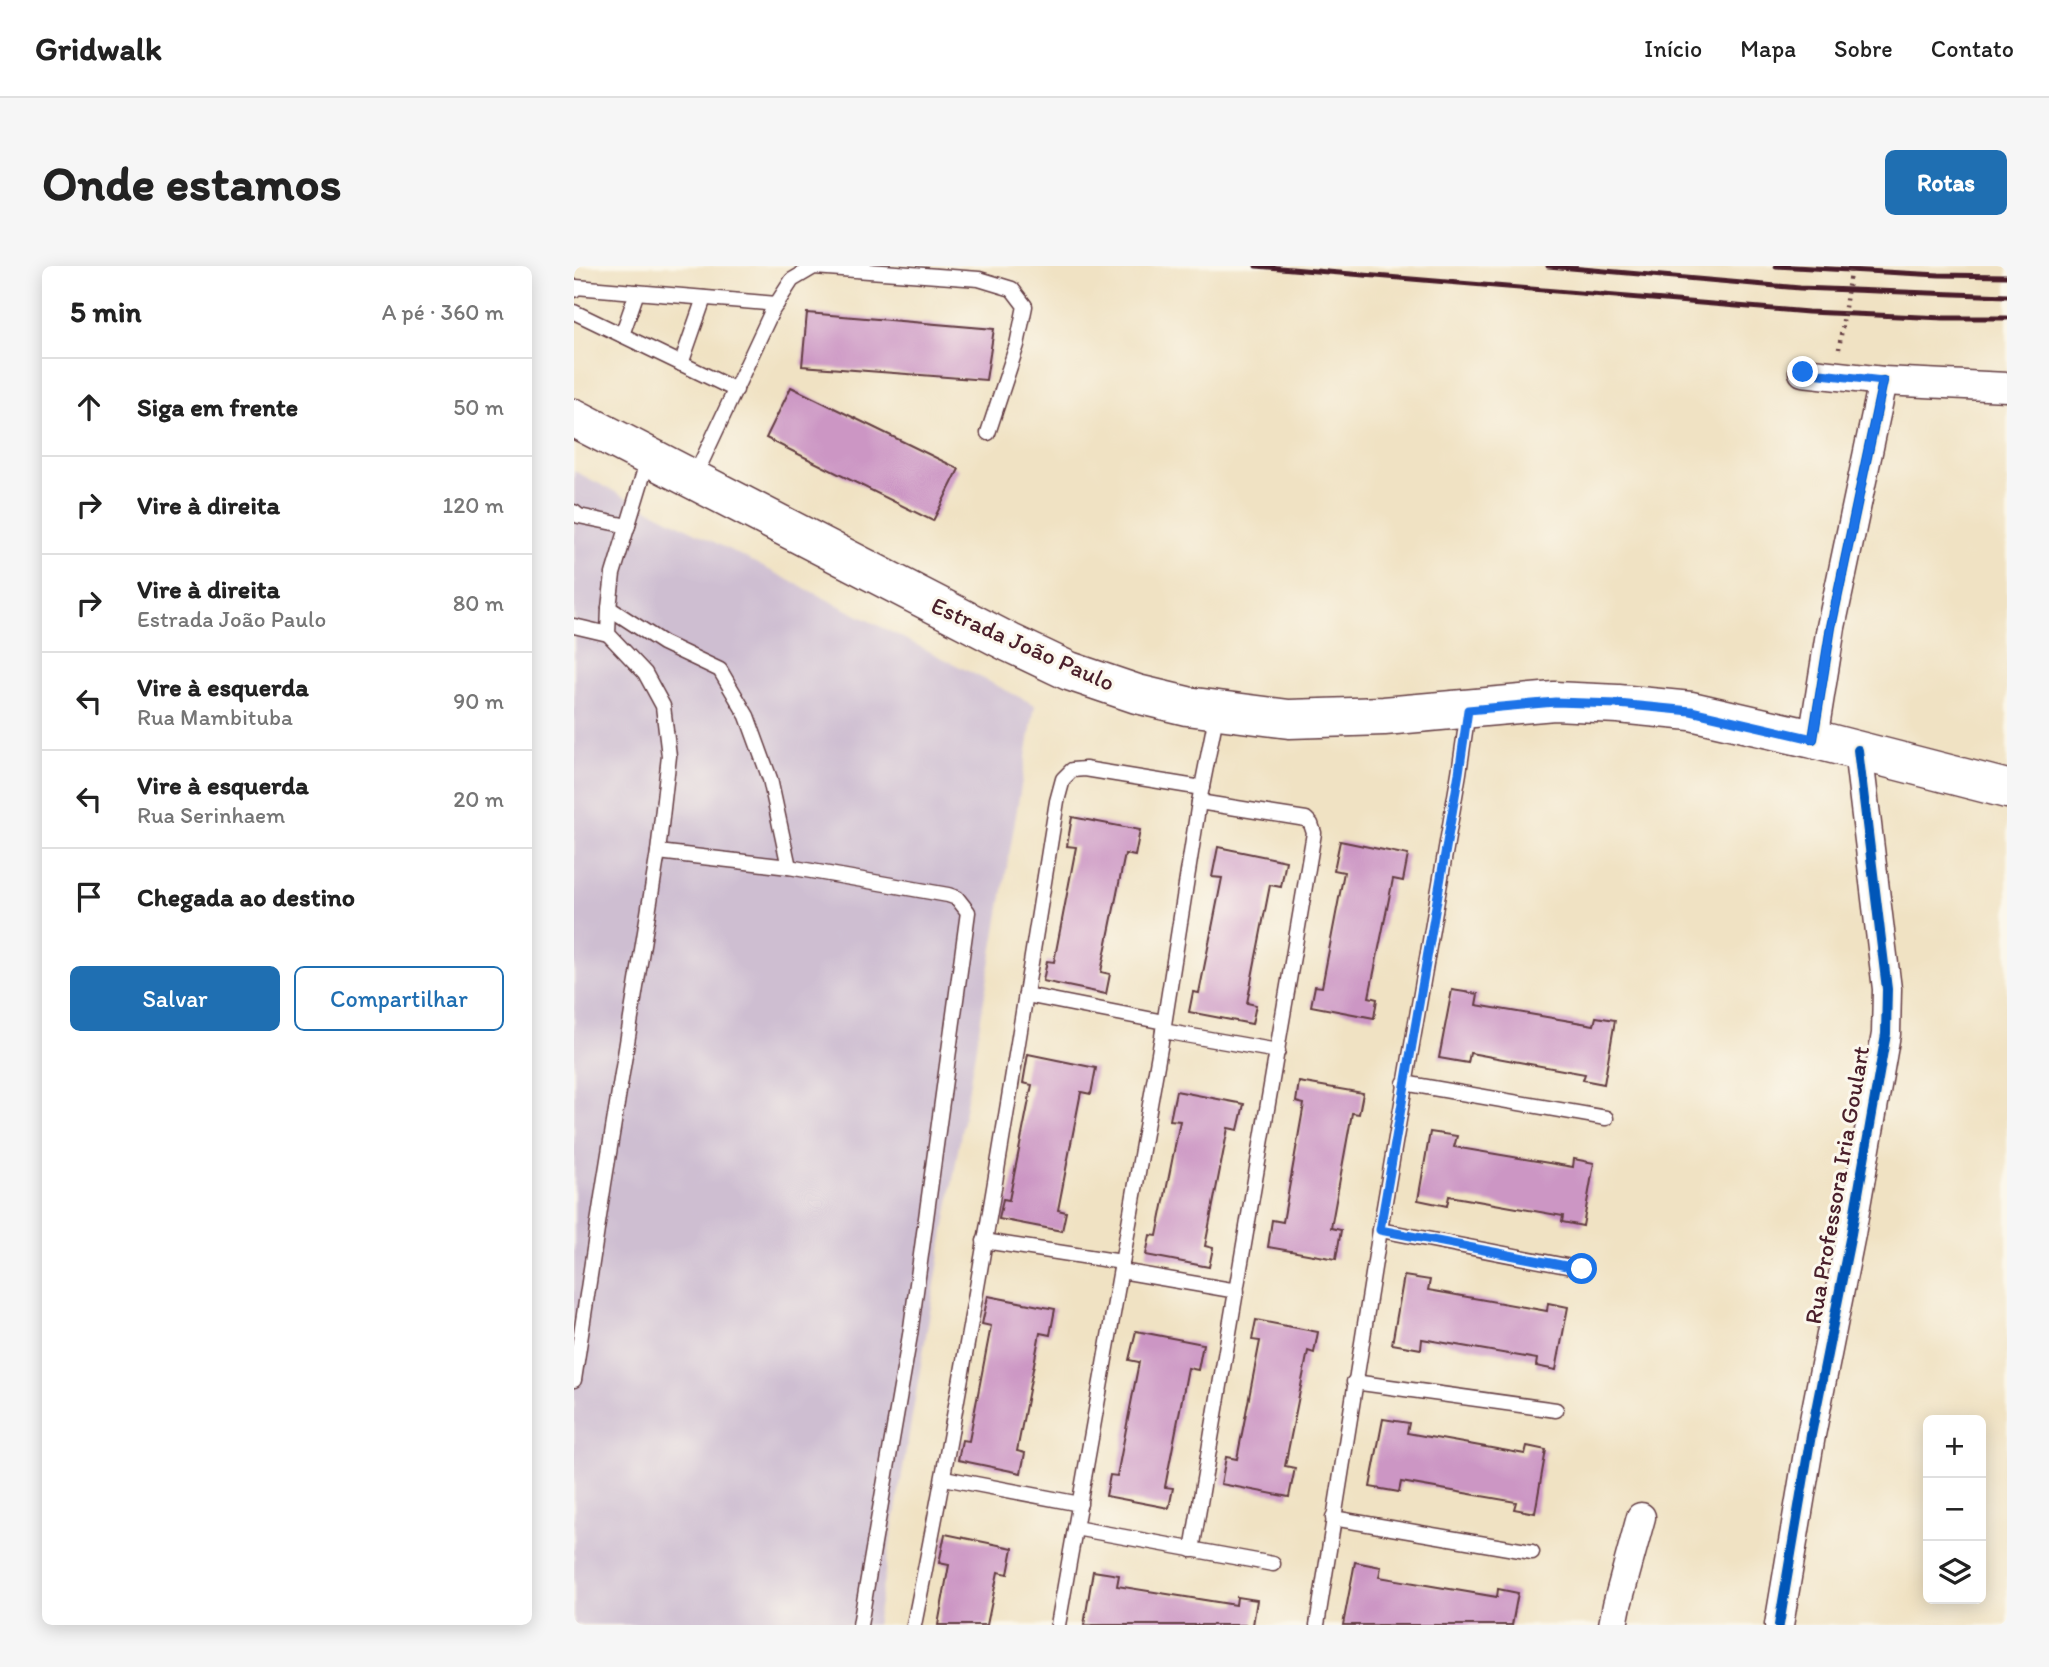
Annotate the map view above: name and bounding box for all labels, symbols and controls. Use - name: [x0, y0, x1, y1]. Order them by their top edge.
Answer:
- text: Gridwalk: [35, 29, 162, 68]
- text: Início: [1644, 34, 1702, 63]
- text: Mapa: [1740, 34, 1796, 63]
- text: Sobre: [1834, 34, 1893, 63]
- text: Contato: [1931, 34, 2014, 63]
- button: Rotas: [1885, 150, 2007, 215]
- text: Onde estamos: [42, 153, 342, 212]
- text: 5 min: [70, 293, 141, 330]
- text: A pé · 360 m: [382, 298, 504, 326]
- route end: [1787, 356, 1818, 387]
- icon: ahead: [70, 388, 108, 426]
- text: Siga em frente: [137, 391, 298, 423]
- text: 50 m: [453, 393, 504, 421]
- icon: right: [70, 486, 108, 524]
- text: Vire à direita: [137, 489, 280, 521]
- text: 120 m: [443, 491, 504, 519]
- text: Vire à direita: [137, 573, 280, 605]
- icon: right: [70, 584, 108, 622]
- text: 80 m: [453, 589, 504, 617]
- street label: Estrada João Paulo: [927, 590, 1119, 697]
- text: Estrada João Paulo: [137, 605, 326, 633]
- text: Vire à esquerda: [137, 671, 309, 703]
- icon: left: [70, 682, 108, 720]
- text: 90 m: [453, 687, 504, 715]
- text: Rua Mambituba: [137, 703, 293, 731]
- text: Vire à esquerda: [137, 769, 309, 801]
- icon: left: [70, 780, 108, 818]
- text: 20 m: [453, 785, 504, 813]
- text: Rua Serinhaem: [137, 801, 285, 829]
- icon: arrive: [70, 878, 108, 916]
- text: Chegada ao destino: [137, 881, 355, 913]
- button: Salvar: [70, 966, 280, 1031]
- button: Compartilhar: [294, 966, 504, 1031]
- street label: Rua Professora Iria Goulart: [1798, 1044, 1875, 1326]
- route start: [1566, 1253, 1597, 1284]
- map controls: [1923, 1415, 1986, 1604]
- button: +: [1923, 1415, 1986, 1478]
- button: −: [1923, 1478, 1986, 1541]
- button: layers: [1923, 1541, 1986, 1604]

